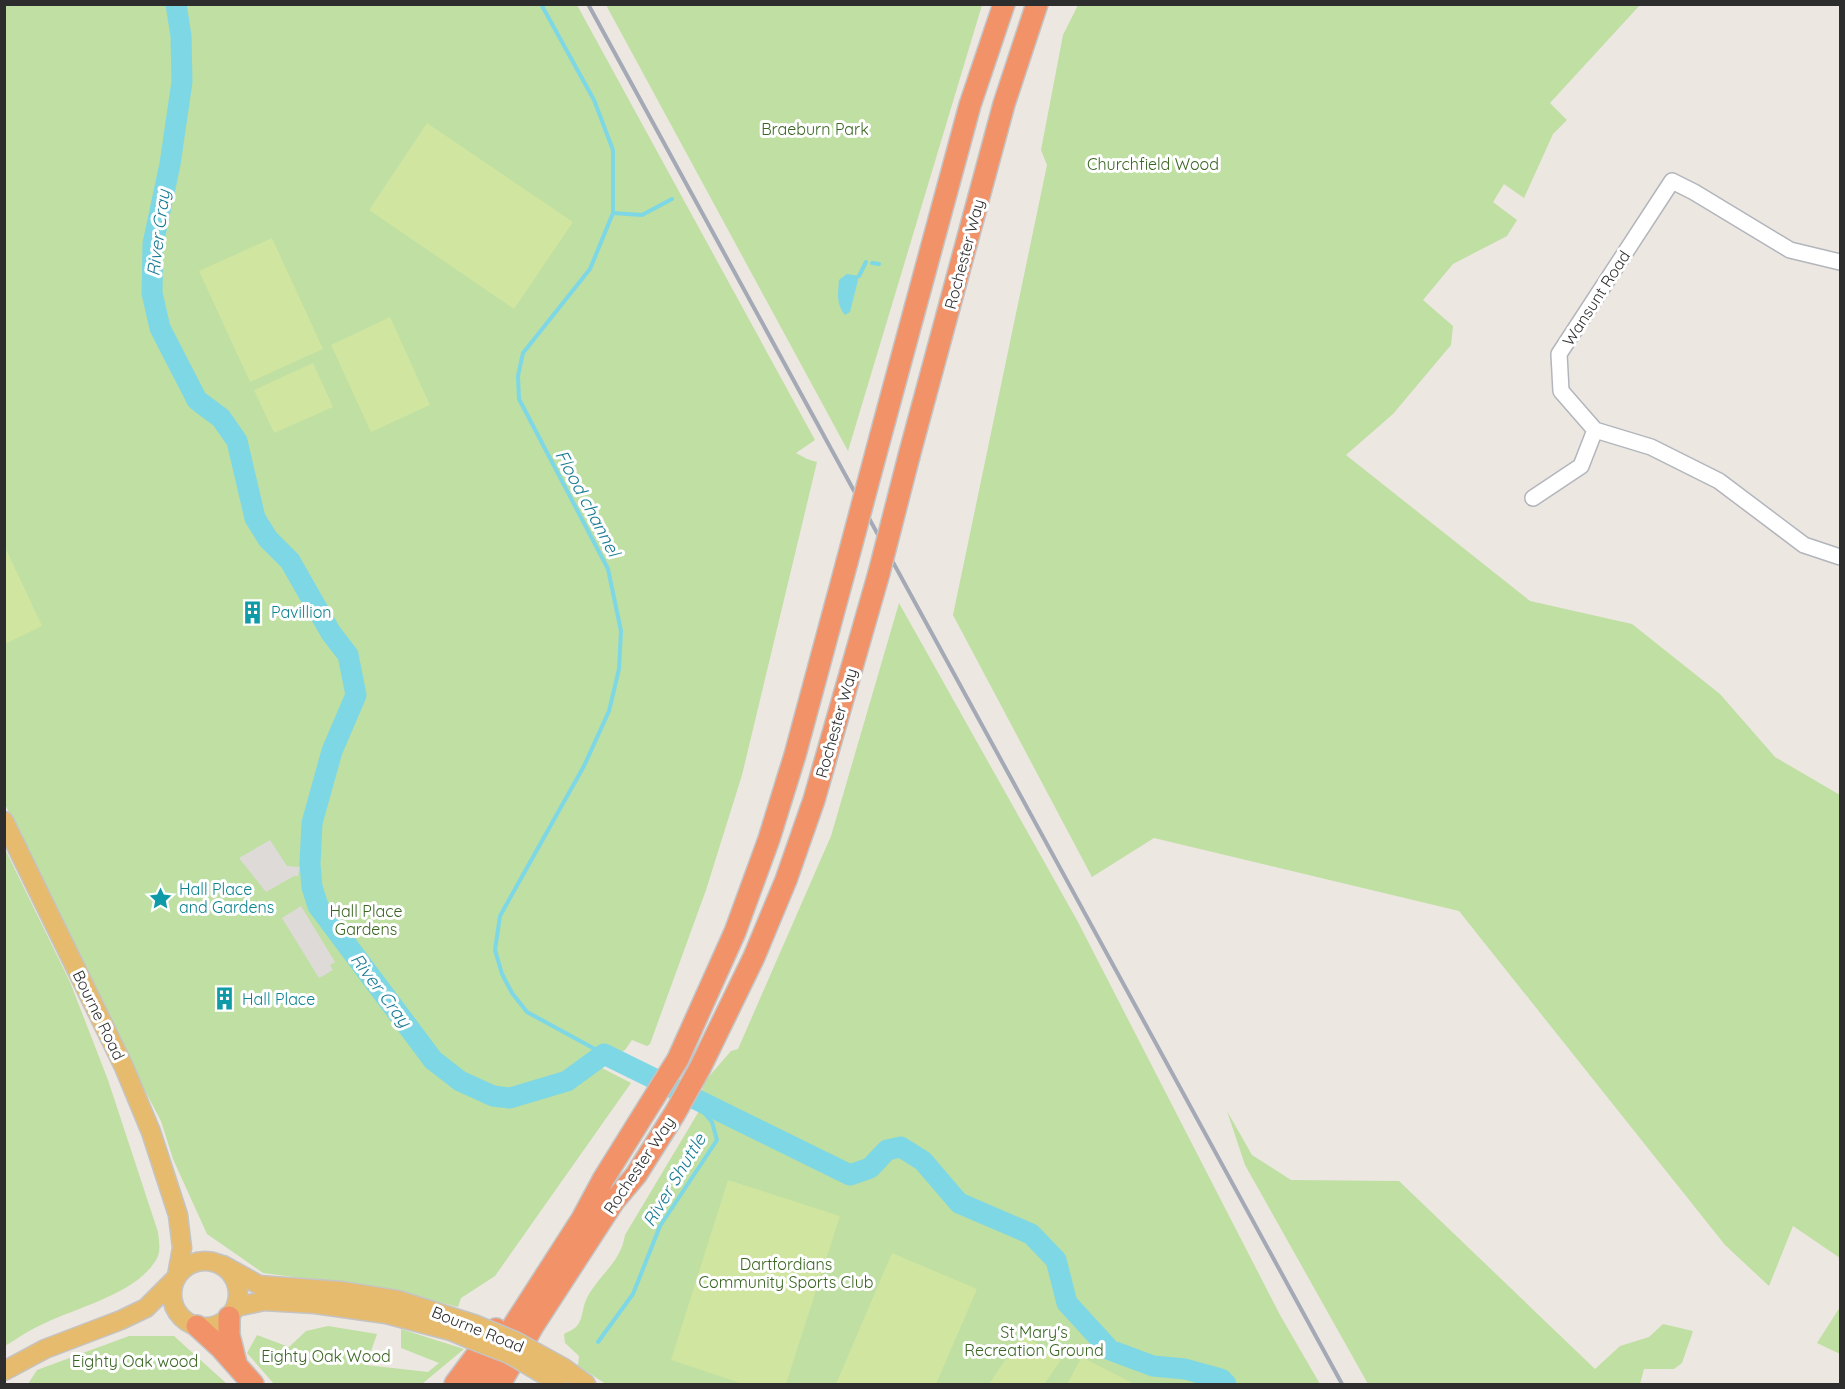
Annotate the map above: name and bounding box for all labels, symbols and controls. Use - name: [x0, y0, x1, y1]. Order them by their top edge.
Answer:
- park label: Braeburn Park: [761, 119, 869, 139]
- park label: Churchfield Wood: [1087, 154, 1219, 174]
- water label: River Cray: [141, 187, 175, 278]
- street label: Rochester Way: [940, 197, 988, 311]
- street label: Wansunt Road: [1558, 247, 1634, 349]
- water label: Flood channel: [550, 446, 627, 562]
- building icon: Pavillion: [240, 599, 266, 625]
- place label: Pavillion: [271, 602, 332, 622]
- street label: Rochester Way: [811, 666, 861, 780]
- place label: Hall Place and Gardens: [179, 879, 274, 917]
- place icon: Hall Place and Gardens: [148, 885, 174, 911]
- park label: Hall Place Gardens: [329, 901, 403, 939]
- water label: River Cray: [346, 948, 417, 1033]
- street label: Bourne Road: [69, 967, 129, 1063]
- building icon: Hall Place: [211, 986, 237, 1012]
- place label: Hall Place: [242, 989, 315, 1009]
- street label: Rochester Way: [599, 1112, 679, 1218]
- water label: River Shuttle: [637, 1129, 711, 1231]
- park label: Dartfordians Community Sports Club: [699, 1254, 873, 1292]
- street label: Bourne Road: [429, 1301, 527, 1357]
- park label: St Mary's Recreation Ground: [964, 1322, 1104, 1360]
- park label: Eighty Oak Wood: [261, 1346, 391, 1366]
- park label: Eighty Oak wood: [72, 1351, 198, 1371]

